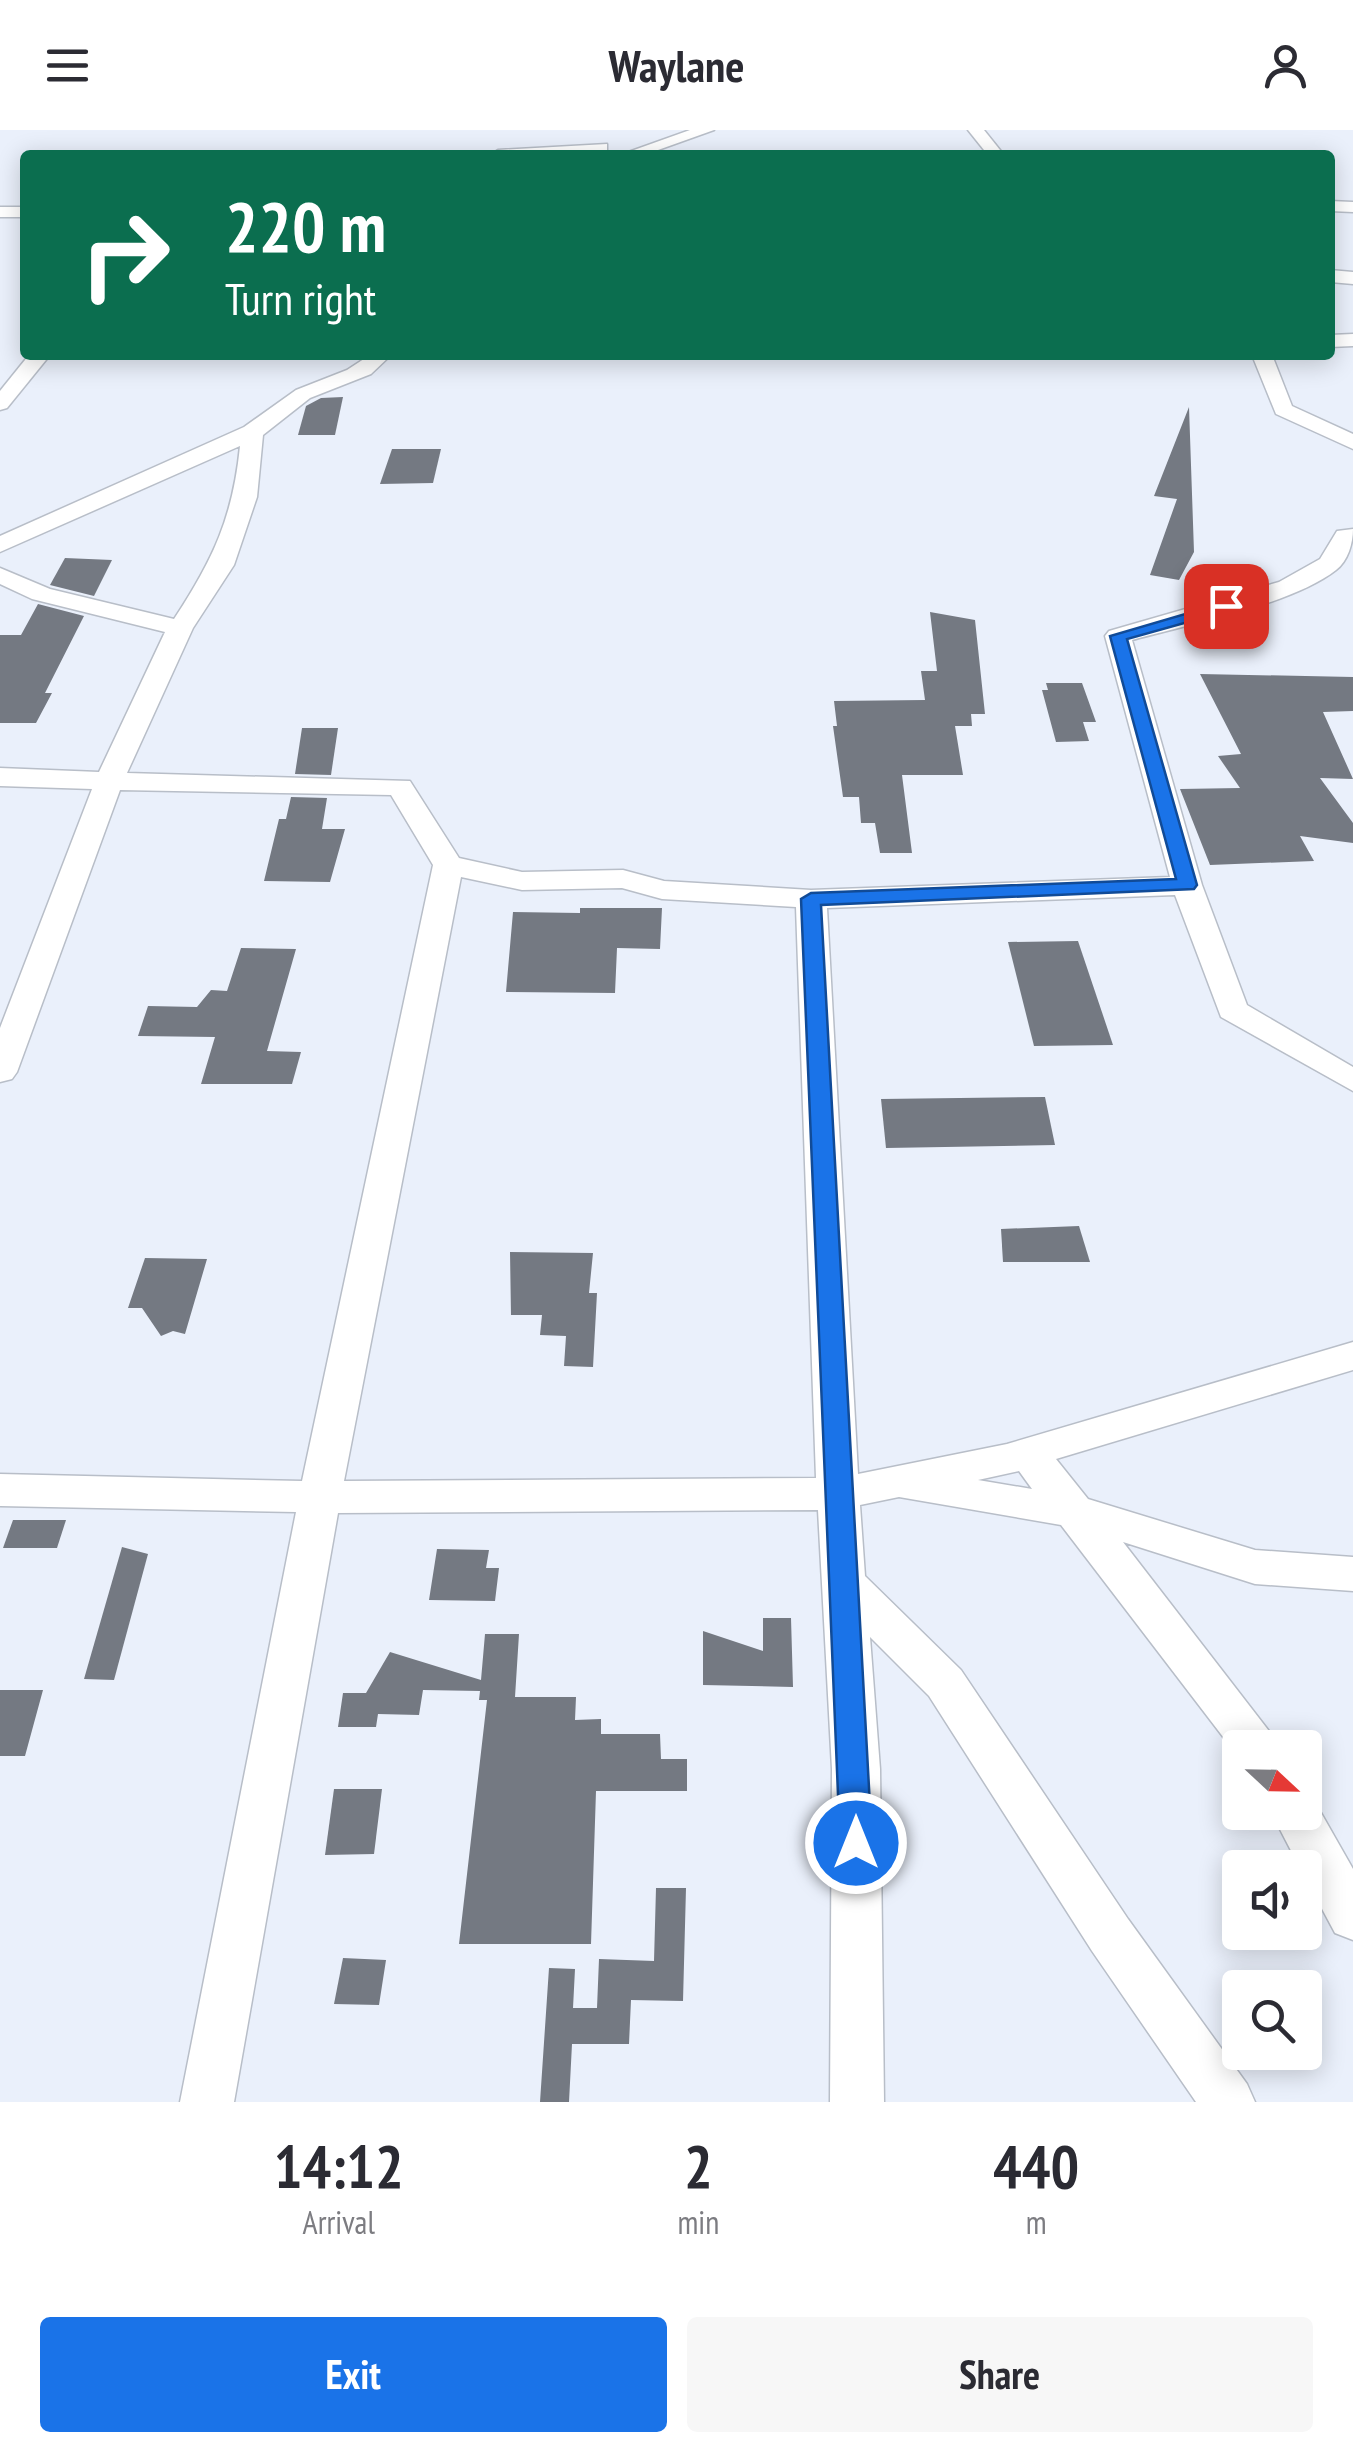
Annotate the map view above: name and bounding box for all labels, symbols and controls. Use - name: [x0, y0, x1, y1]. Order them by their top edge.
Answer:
- text: Waylane: [609, 36, 745, 94]
- icon: menu: [40, 38, 95, 93]
- icon: person: [1258, 38, 1313, 93]
- text: 220 m: [225, 181, 386, 271]
- icon: right: [60, 190, 190, 320]
- text: Turn right: [225, 269, 376, 327]
- pin: [1184, 564, 1269, 649]
- icon: arrive: [1199, 579, 1254, 634]
- north arrow: [1222, 1730, 1322, 1830]
- map controls: [1222, 1730, 1322, 2070]
- position arrow: [804, 1791, 908, 1895]
- button: sound: [1222, 1850, 1322, 1950]
- button: search: [1222, 1970, 1322, 2070]
- text: 14:12: [274, 2127, 404, 2205]
- text: 2: [684, 2127, 713, 2205]
- text: 440: [993, 2127, 1079, 2205]
- text: Arrival: [303, 2201, 375, 2243]
- text: min: [677, 2201, 719, 2243]
- text: m: [1026, 2201, 1047, 2243]
- button: Exit: [40, 2317, 667, 2432]
- button: Share: [687, 2317, 1313, 2432]

